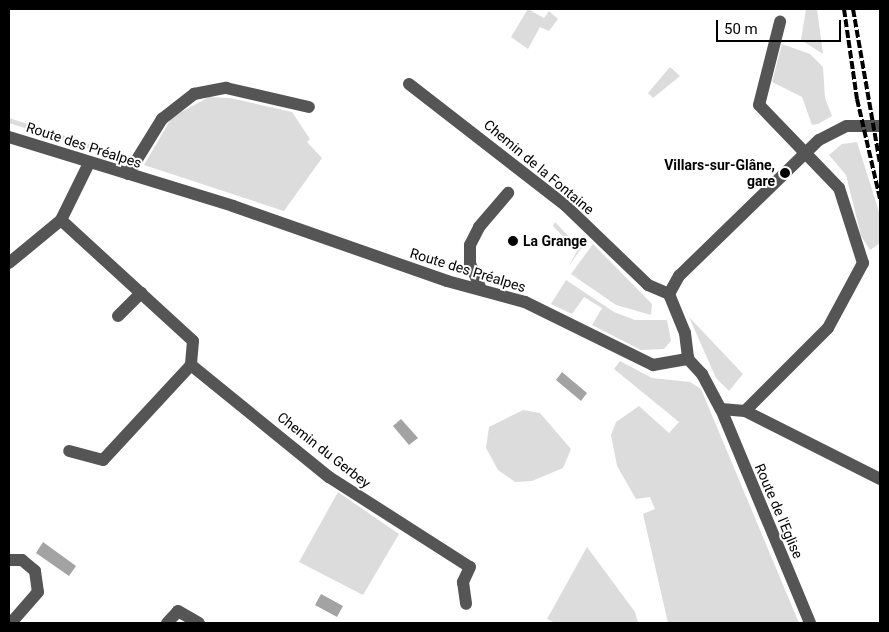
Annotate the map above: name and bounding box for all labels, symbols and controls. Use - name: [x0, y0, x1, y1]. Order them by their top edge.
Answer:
- scale bar: [719, 10, 844, 42]
- text: 50 m: [724, 20, 758, 38]
- street label: Chemin de la Fontaine: [481, 116, 597, 218]
- street label: Route des Préalpes: [24, 118, 144, 172]
- place label: Villars-sur-Glâne, gare: [664, 157, 775, 190]
- marker: Villars-sur-Glâne, gare: [779, 167, 791, 179]
- place label: La Grange: [523, 233, 587, 249]
- marker: La Grange: [507, 235, 519, 247]
- street label: Route des Préalpes: [408, 244, 528, 296]
- street label: Chemin du Gerbey: [274, 408, 374, 492]
- street label: Route de l'Eglise: [751, 461, 807, 561]

